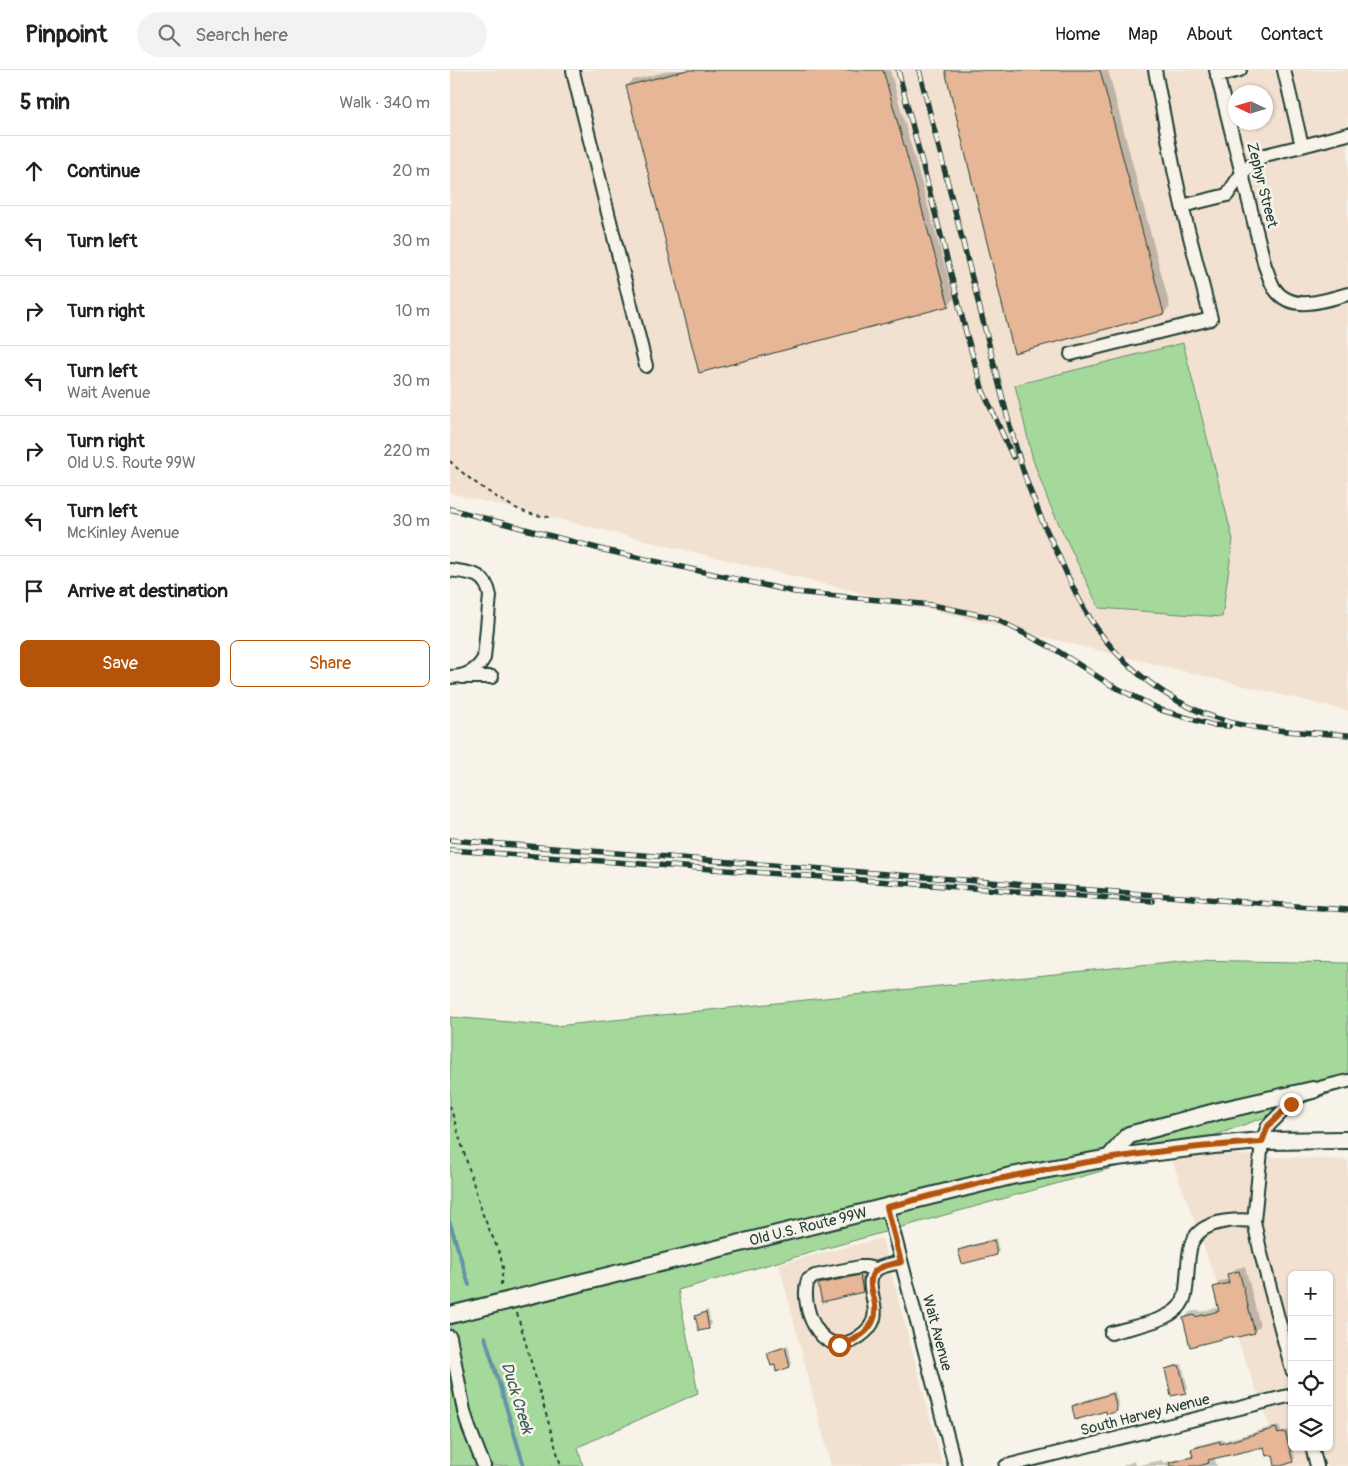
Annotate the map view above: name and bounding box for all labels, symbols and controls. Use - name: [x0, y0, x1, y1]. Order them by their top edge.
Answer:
- search box: [137, 12, 487, 57]
- text: Pinpoint: [25, 20, 107, 49]
- icon: search: [155, 21, 183, 49]
- text: Search here: [195, 23, 288, 47]
- text: Home: [1055, 23, 1100, 46]
- text: Map: [1128, 23, 1158, 46]
- text: About: [1186, 23, 1232, 46]
- text: Contact: [1260, 23, 1323, 46]
- north arrow: [1228, 85, 1273, 130]
- text: 5 min: [20, 89, 70, 116]
- text: Walk · 340 m: [339, 93, 430, 113]
- street label: Zephyr Street: [1242, 140, 1282, 231]
- icon: ahead: [20, 157, 48, 185]
- text: Continue: [67, 159, 140, 183]
- text: 20 m: [392, 161, 430, 181]
- icon: left: [20, 227, 48, 255]
- text: Turn left: [67, 229, 137, 253]
- text: 30 m: [392, 231, 430, 251]
- icon: right: [20, 297, 48, 325]
- text: Turn right: [67, 299, 145, 323]
- text: 10 m: [395, 301, 430, 321]
- text: Turn left: [67, 359, 137, 383]
- icon: left: [20, 367, 48, 395]
- text: 30 m: [392, 371, 430, 391]
- text: Wait Avenue: [67, 383, 150, 403]
- text: Turn right: [67, 429, 145, 453]
- icon: right: [20, 437, 48, 465]
- text: 220 m: [384, 441, 430, 461]
- text: Old U.S. Route 99W: [67, 453, 196, 473]
- text: Turn left: [67, 499, 137, 523]
- icon: left: [20, 507, 48, 535]
- text: 30 m: [392, 511, 430, 531]
- text: McKinley Avenue: [67, 523, 179, 543]
- icon: arrive: [20, 577, 48, 605]
- text: Arrive at destination: [67, 579, 228, 603]
- button: Save: [20, 640, 220, 687]
- button: Share: [230, 640, 430, 687]
- route end: [1280, 1093, 1303, 1116]
- street label: Old U.S. Route 99W: [747, 1202, 869, 1250]
- map controls: [1288, 1271, 1333, 1451]
- button: +: [1288, 1271, 1333, 1316]
- street label: Wait Avenue: [918, 1293, 956, 1374]
- button: −: [1288, 1316, 1333, 1361]
- route start: [828, 1334, 851, 1357]
- water label: Duck Creek: [497, 1360, 538, 1437]
- button: locate: [1288, 1361, 1333, 1406]
- street label: South Harvey Avenue: [1078, 1390, 1212, 1440]
- button: layers: [1288, 1406, 1333, 1451]

